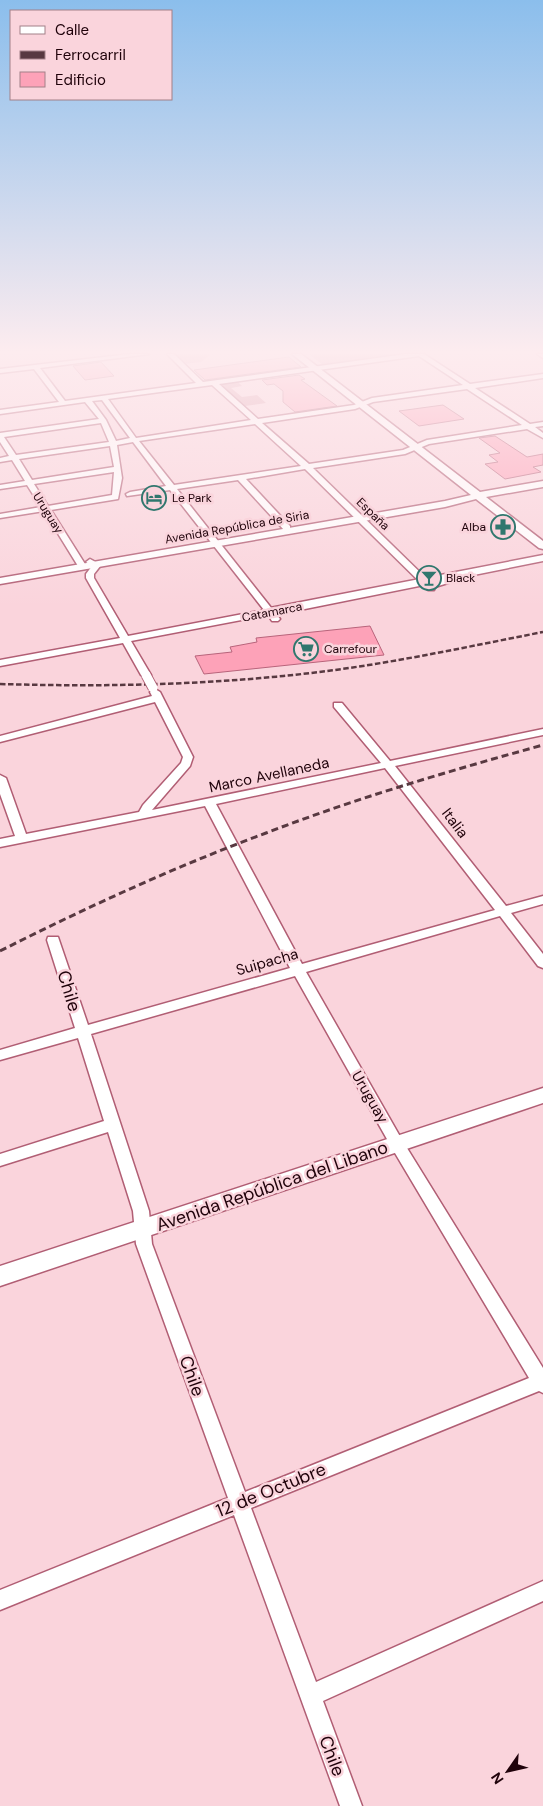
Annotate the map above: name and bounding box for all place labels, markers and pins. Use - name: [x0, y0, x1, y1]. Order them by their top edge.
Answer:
- hotel icon: Le Park: [141, 485, 167, 511]
- place label: Le Park: [172, 490, 212, 506]
- pharmacy icon: Alba: [490, 514, 516, 540]
- place label: Alba: [461, 519, 486, 535]
- bar icon: Black: [416, 565, 442, 591]
- place label: Black: [446, 570, 475, 586]
- supermarket icon: Carrefour: [293, 636, 319, 662]
- place label: Carrefour: [324, 641, 377, 657]

